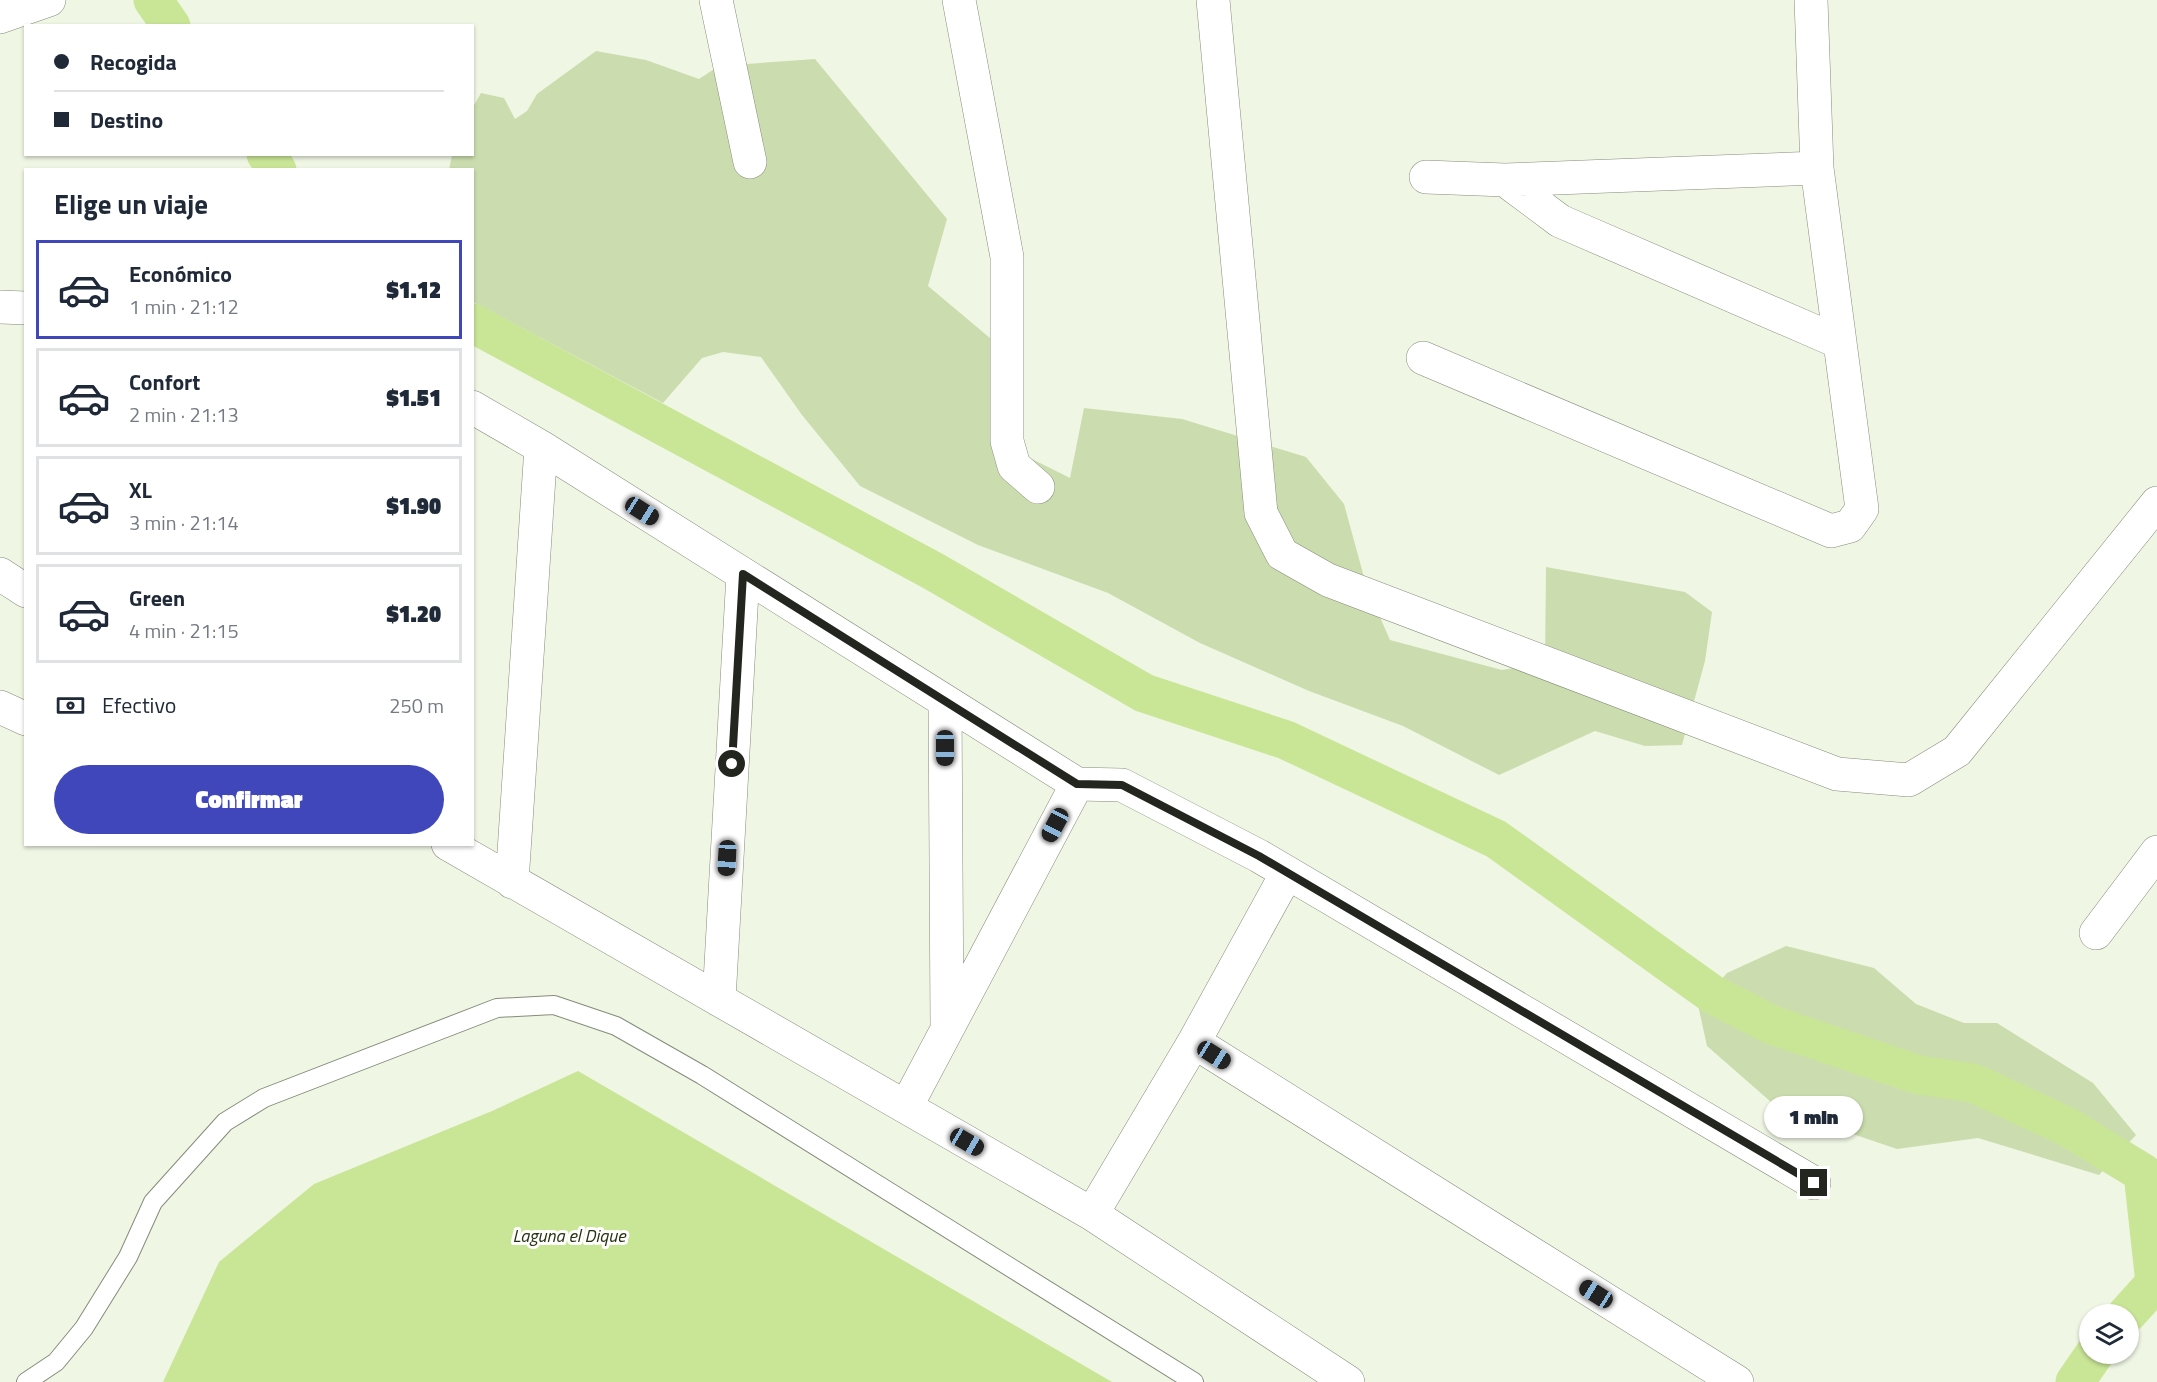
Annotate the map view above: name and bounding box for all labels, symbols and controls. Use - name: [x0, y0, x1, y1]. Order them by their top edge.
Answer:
- text: Recogida: [90, 45, 177, 79]
- text: Destino: [90, 103, 163, 137]
- text: Elige un viaje: [54, 183, 208, 224]
- text: Económico: [129, 257, 232, 291]
- icon: car: [57, 263, 111, 317]
- text: $1.12: [386, 273, 441, 307]
- text: 1 min · 21:12: [129, 291, 239, 322]
- text: Confort: [129, 365, 200, 399]
- icon: car: [57, 371, 111, 425]
- text: $1.51: [386, 381, 441, 415]
- text: 2 min · 21:13: [129, 399, 239, 430]
- text: XL: [129, 473, 152, 507]
- icon: car: [57, 479, 111, 533]
- text: $1.90: [386, 489, 441, 523]
- car: [622, 494, 662, 528]
- text: 3 min · 21:14: [129, 507, 239, 538]
- text: Green: [129, 581, 185, 615]
- icon: car: [57, 587, 111, 641]
- text: $1.20: [386, 597, 441, 631]
- text: 4 min · 21:15: [129, 615, 239, 646]
- text: Efectivo: [102, 688, 176, 722]
- icon: cash: [54, 689, 87, 722]
- text: 250 m: [389, 690, 444, 721]
- car: [936, 730, 954, 766]
- route start: [718, 750, 745, 777]
- button: Confirmar: [54, 765, 444, 834]
- car: [1039, 805, 1071, 845]
- car: [717, 840, 737, 876]
- car: [1194, 1038, 1234, 1072]
- callout: 1 min: [1764, 1096, 1864, 1138]
- text: 1 min: [1789, 1101, 1838, 1132]
- car: [947, 1125, 987, 1159]
- route end: [1800, 1169, 1827, 1196]
- water label: Laguna el Dique: [513, 1222, 627, 1249]
- car: [1576, 1277, 1616, 1311]
- map controls: [2079, 1304, 2139, 1364]
- button: layers: [2079, 1304, 2139, 1364]

